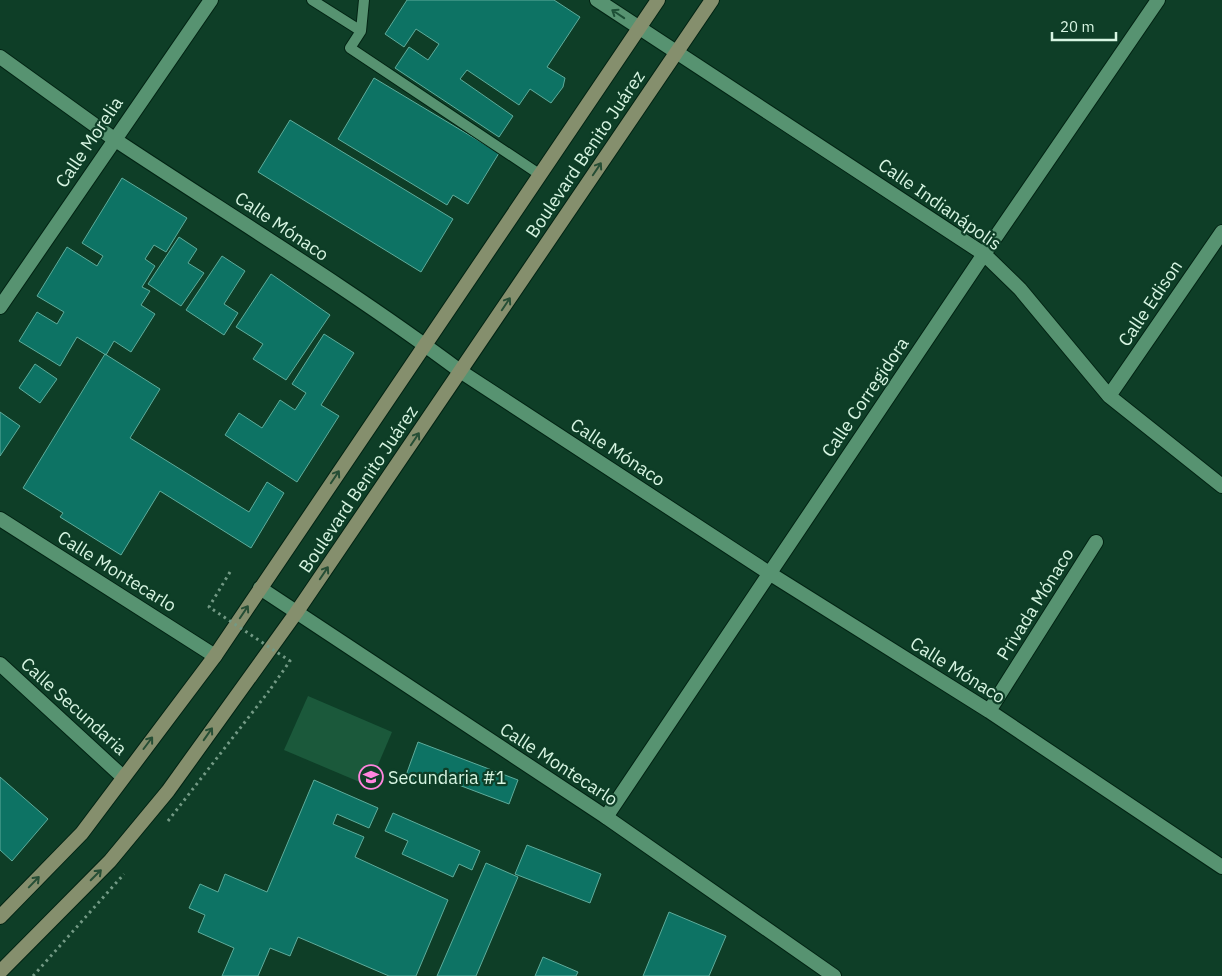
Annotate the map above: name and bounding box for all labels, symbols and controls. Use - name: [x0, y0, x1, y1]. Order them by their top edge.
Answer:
- one-way arrow: [611, 9, 625, 19]
- scale bar: [1052, 10, 1116, 42]
- text: 20 m: [1060, 17, 1095, 36]
- street label: Boulevard Benito Juárez: [520, 66, 650, 242]
- street label: Calle Morelia: [50, 92, 128, 192]
- street label: Calle Indianápolis: [874, 153, 1006, 255]
- one-way arrow: [592, 163, 602, 177]
- street label: Calle Mónaco: [231, 186, 333, 266]
- street label: Calle Edison: [1113, 256, 1187, 350]
- one-way arrow: [501, 297, 511, 311]
- street label: Calle Corregidora: [816, 332, 914, 461]
- street label: Boulevard Benito Juárez: [293, 401, 423, 577]
- street label: Calle Mónaco: [566, 413, 670, 491]
- one-way arrow: [410, 432, 420, 446]
- one-way arrow: [330, 470, 340, 484]
- street label: Calle Montecarlo: [53, 525, 181, 617]
- street label: Privada Mónaco: [991, 544, 1079, 664]
- one-way arrow: [318, 566, 329, 580]
- one-way arrow: [239, 605, 249, 619]
- street label: Calle Mónaco: [906, 632, 1010, 708]
- street label: Calle Secundaria: [16, 652, 132, 760]
- street label: Calle Montecarlo: [496, 717, 622, 811]
- one-way arrow: [203, 727, 213, 741]
- one-way arrow: [143, 737, 154, 750]
- school or university icon: Secundaria #1: [358, 764, 384, 790]
- place label: Secundaria #1: [388, 766, 507, 789]
- one-way arrow: [90, 869, 102, 881]
- one-way arrow: [28, 876, 40, 888]

